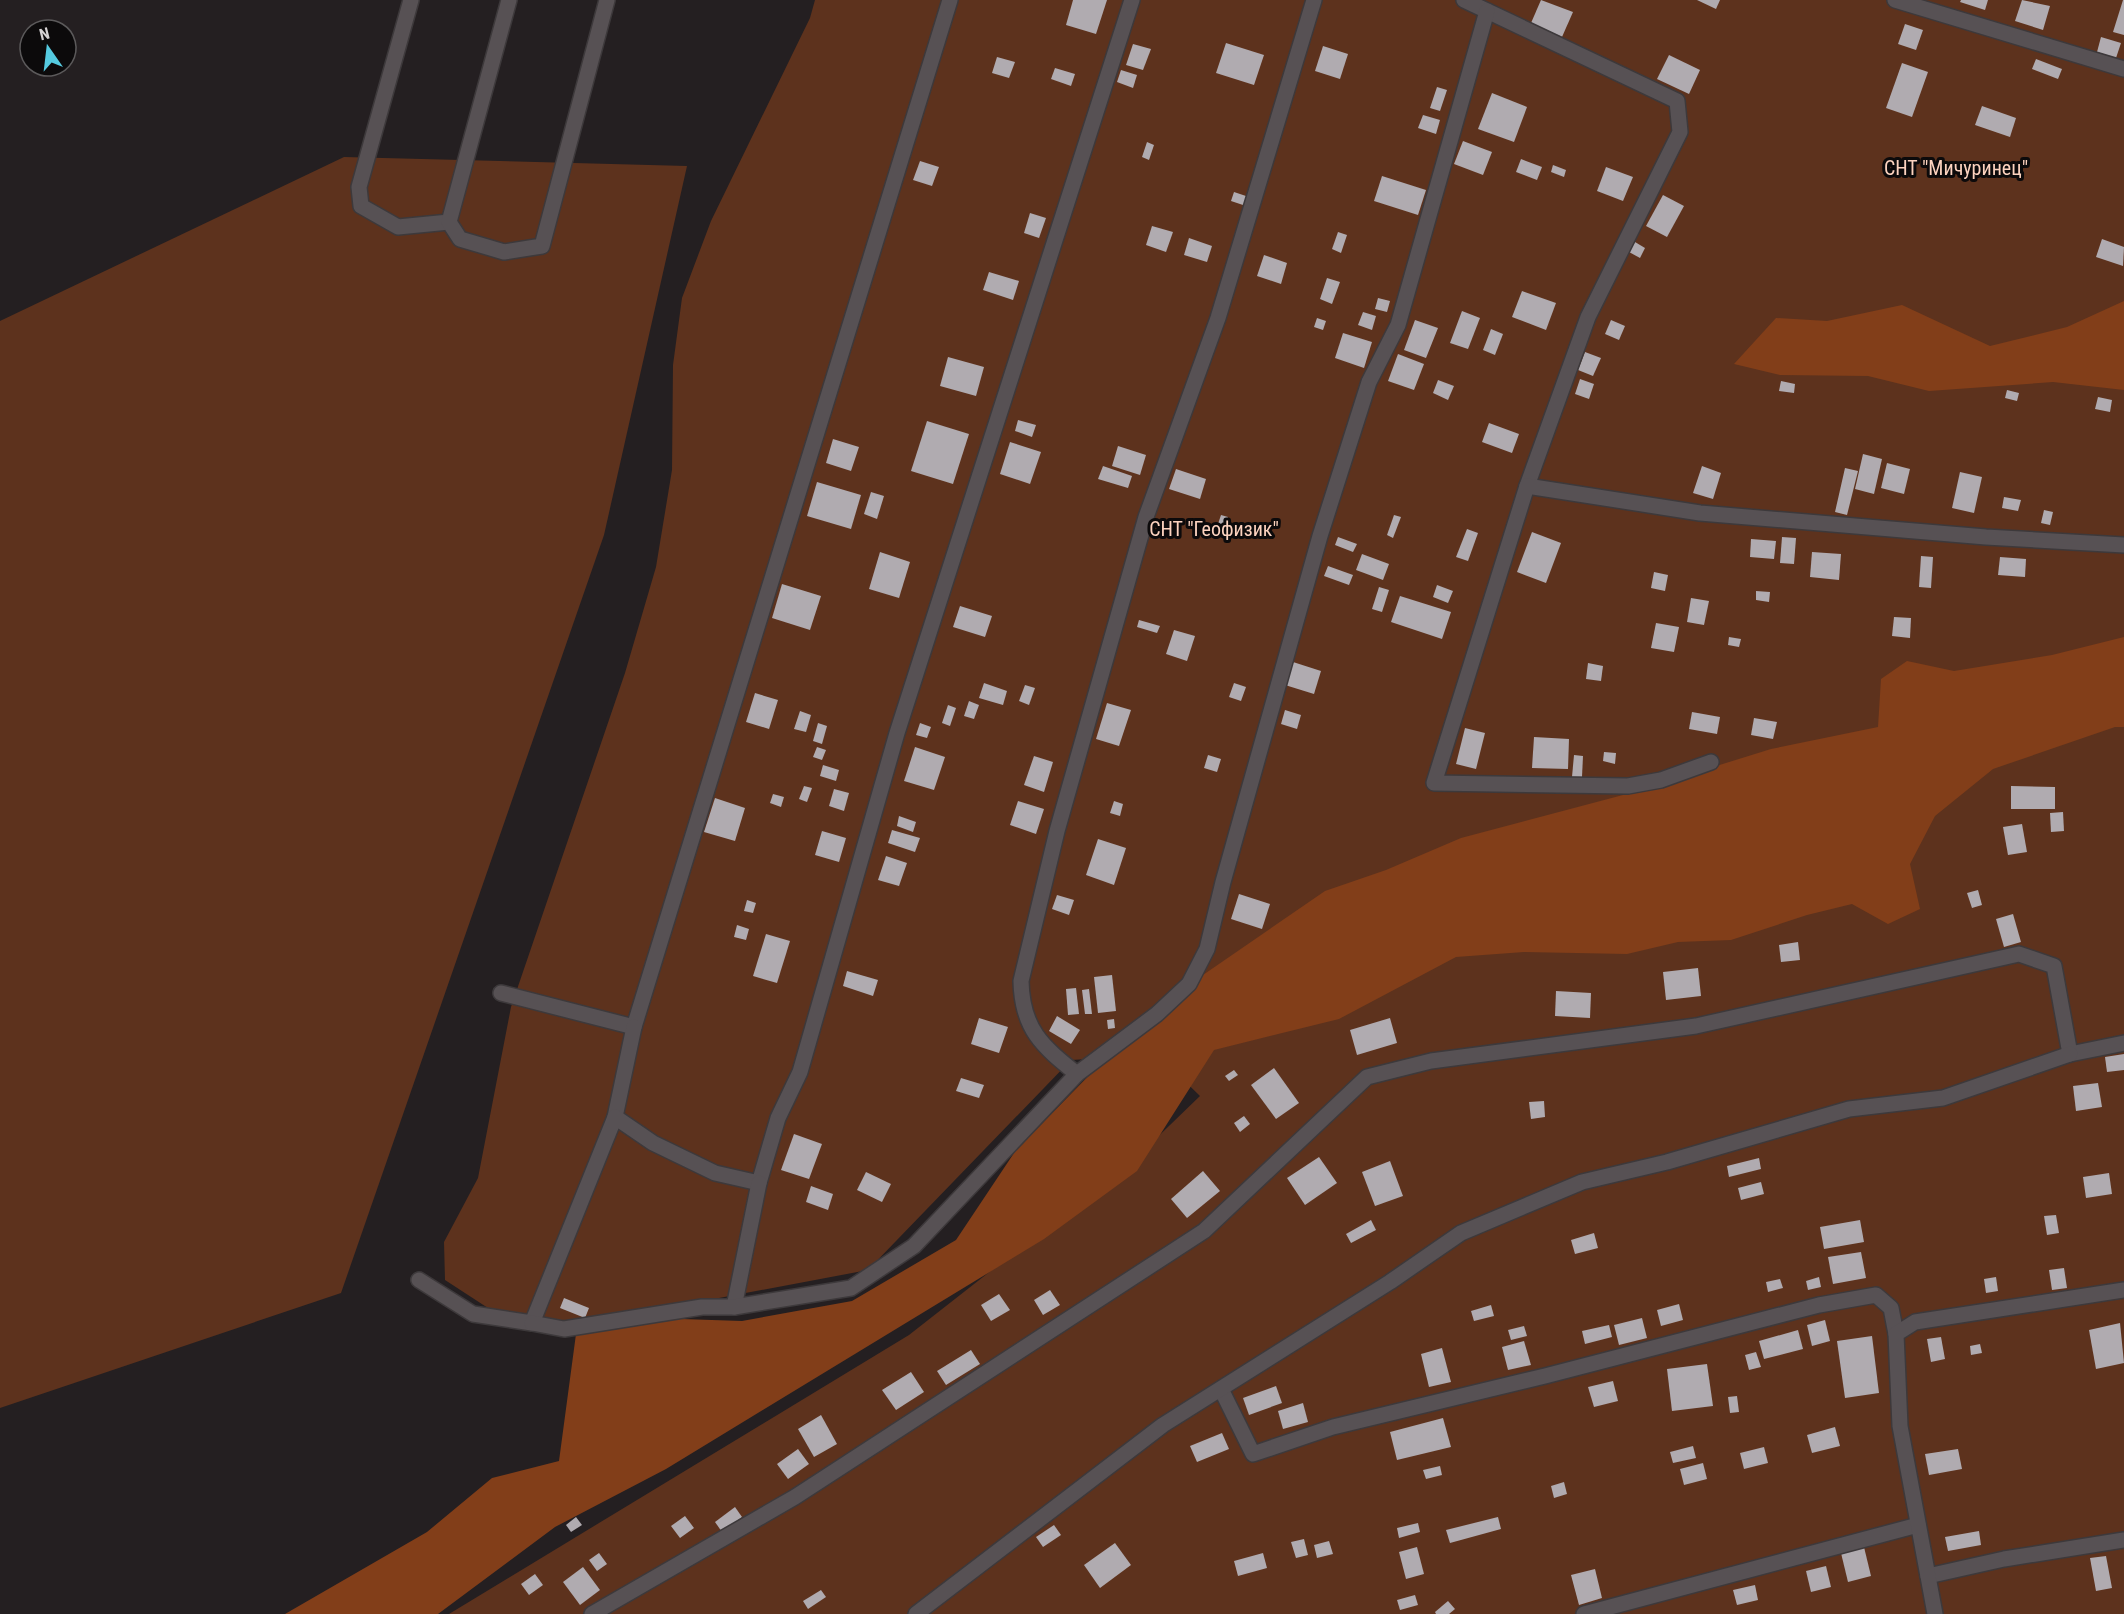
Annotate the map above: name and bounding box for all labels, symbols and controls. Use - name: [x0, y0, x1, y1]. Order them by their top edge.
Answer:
- north arrow: [18, 18, 78, 78]
- text: N: [37, 24, 52, 44]
- park label: СНТ "Мичуринец": [1884, 156, 2028, 180]
- park label: СНТ "Геофизик": [1149, 517, 1279, 541]

